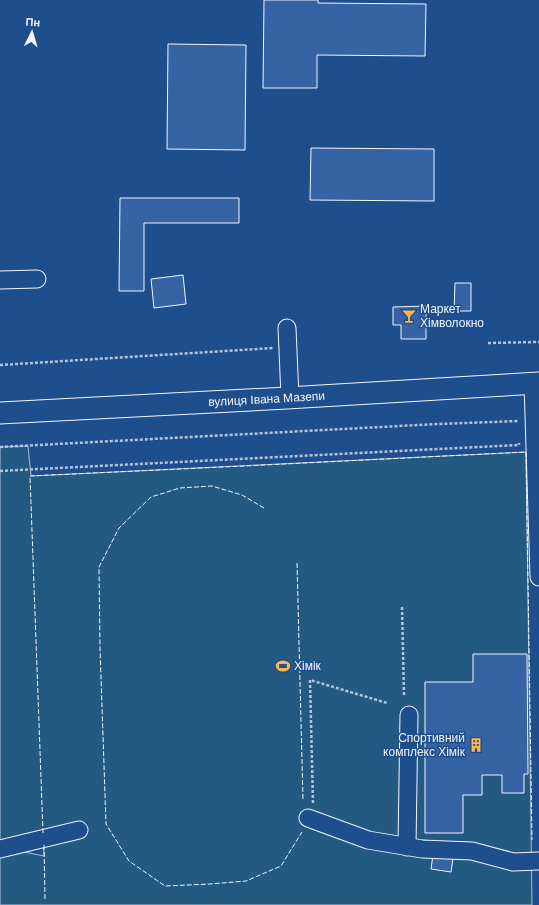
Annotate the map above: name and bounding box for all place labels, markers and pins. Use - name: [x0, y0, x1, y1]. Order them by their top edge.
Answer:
- place label: Маркет Хімволокно: [420, 301, 484, 331]
- bar icon: Маркет Хімволокно: [401, 308, 417, 324]
- sports icon: Хімік: [275, 658, 291, 674]
- place label: Хімік: [294, 658, 322, 674]
- place label: Спортивний комплекс Хімік: [383, 730, 466, 760]
- building icon: Спортивний комплекс Хімік: [468, 737, 484, 753]

